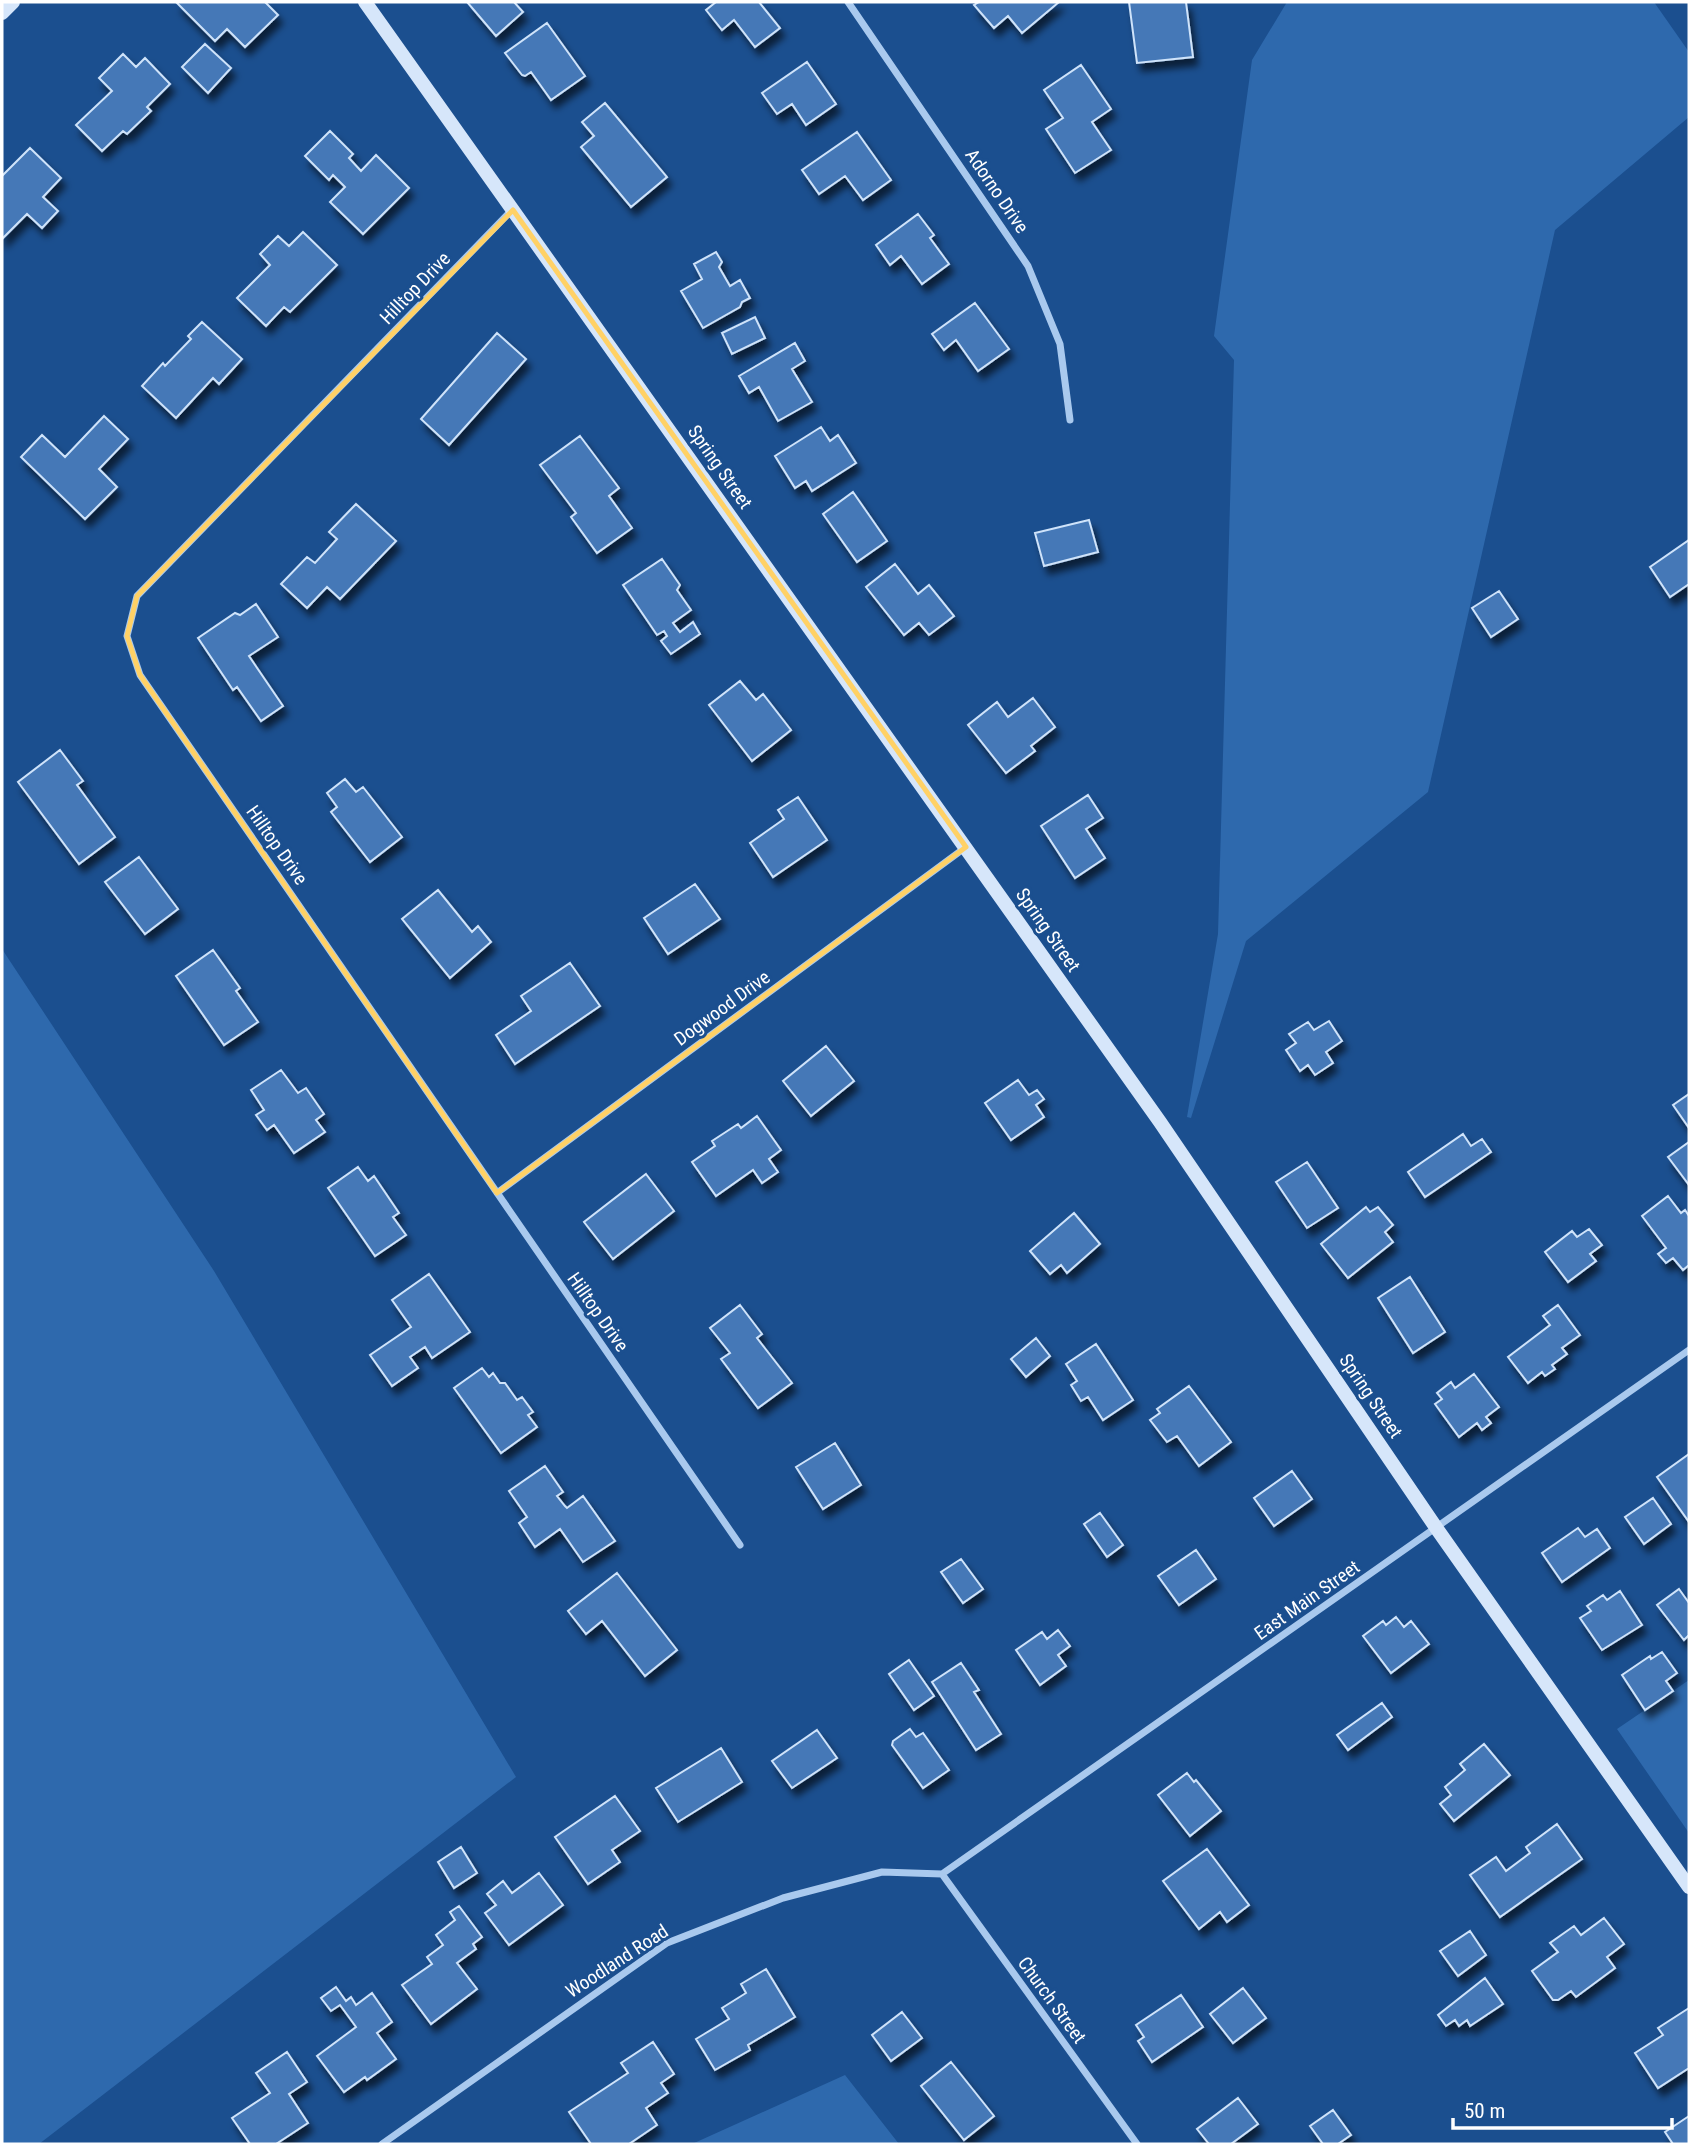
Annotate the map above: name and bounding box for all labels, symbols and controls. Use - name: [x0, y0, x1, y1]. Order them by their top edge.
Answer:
- street label: Adorno Drive: [960, 144, 1034, 238]
- street label: Hilltop Drive: [375, 247, 455, 329]
- street label: Spring Street: [683, 421, 757, 513]
- street label: Hilltop Drive: [241, 801, 313, 889]
- street label: Spring Street: [1011, 884, 1085, 976]
- street label: Dogwood Drive: [670, 965, 774, 1050]
- street label: Hilltop Drive: [562, 1268, 634, 1356]
- street label: Spring Street: [1334, 1349, 1408, 1443]
- street label: East Main Street: [1250, 1555, 1364, 1645]
- street label: Woodland Road: [562, 1919, 672, 2003]
- street label: Church Street: [1013, 1952, 1091, 2048]
- scale bar: [1453, 2086, 1672, 2130]
- text: 50 m: [1464, 2099, 1505, 2123]

